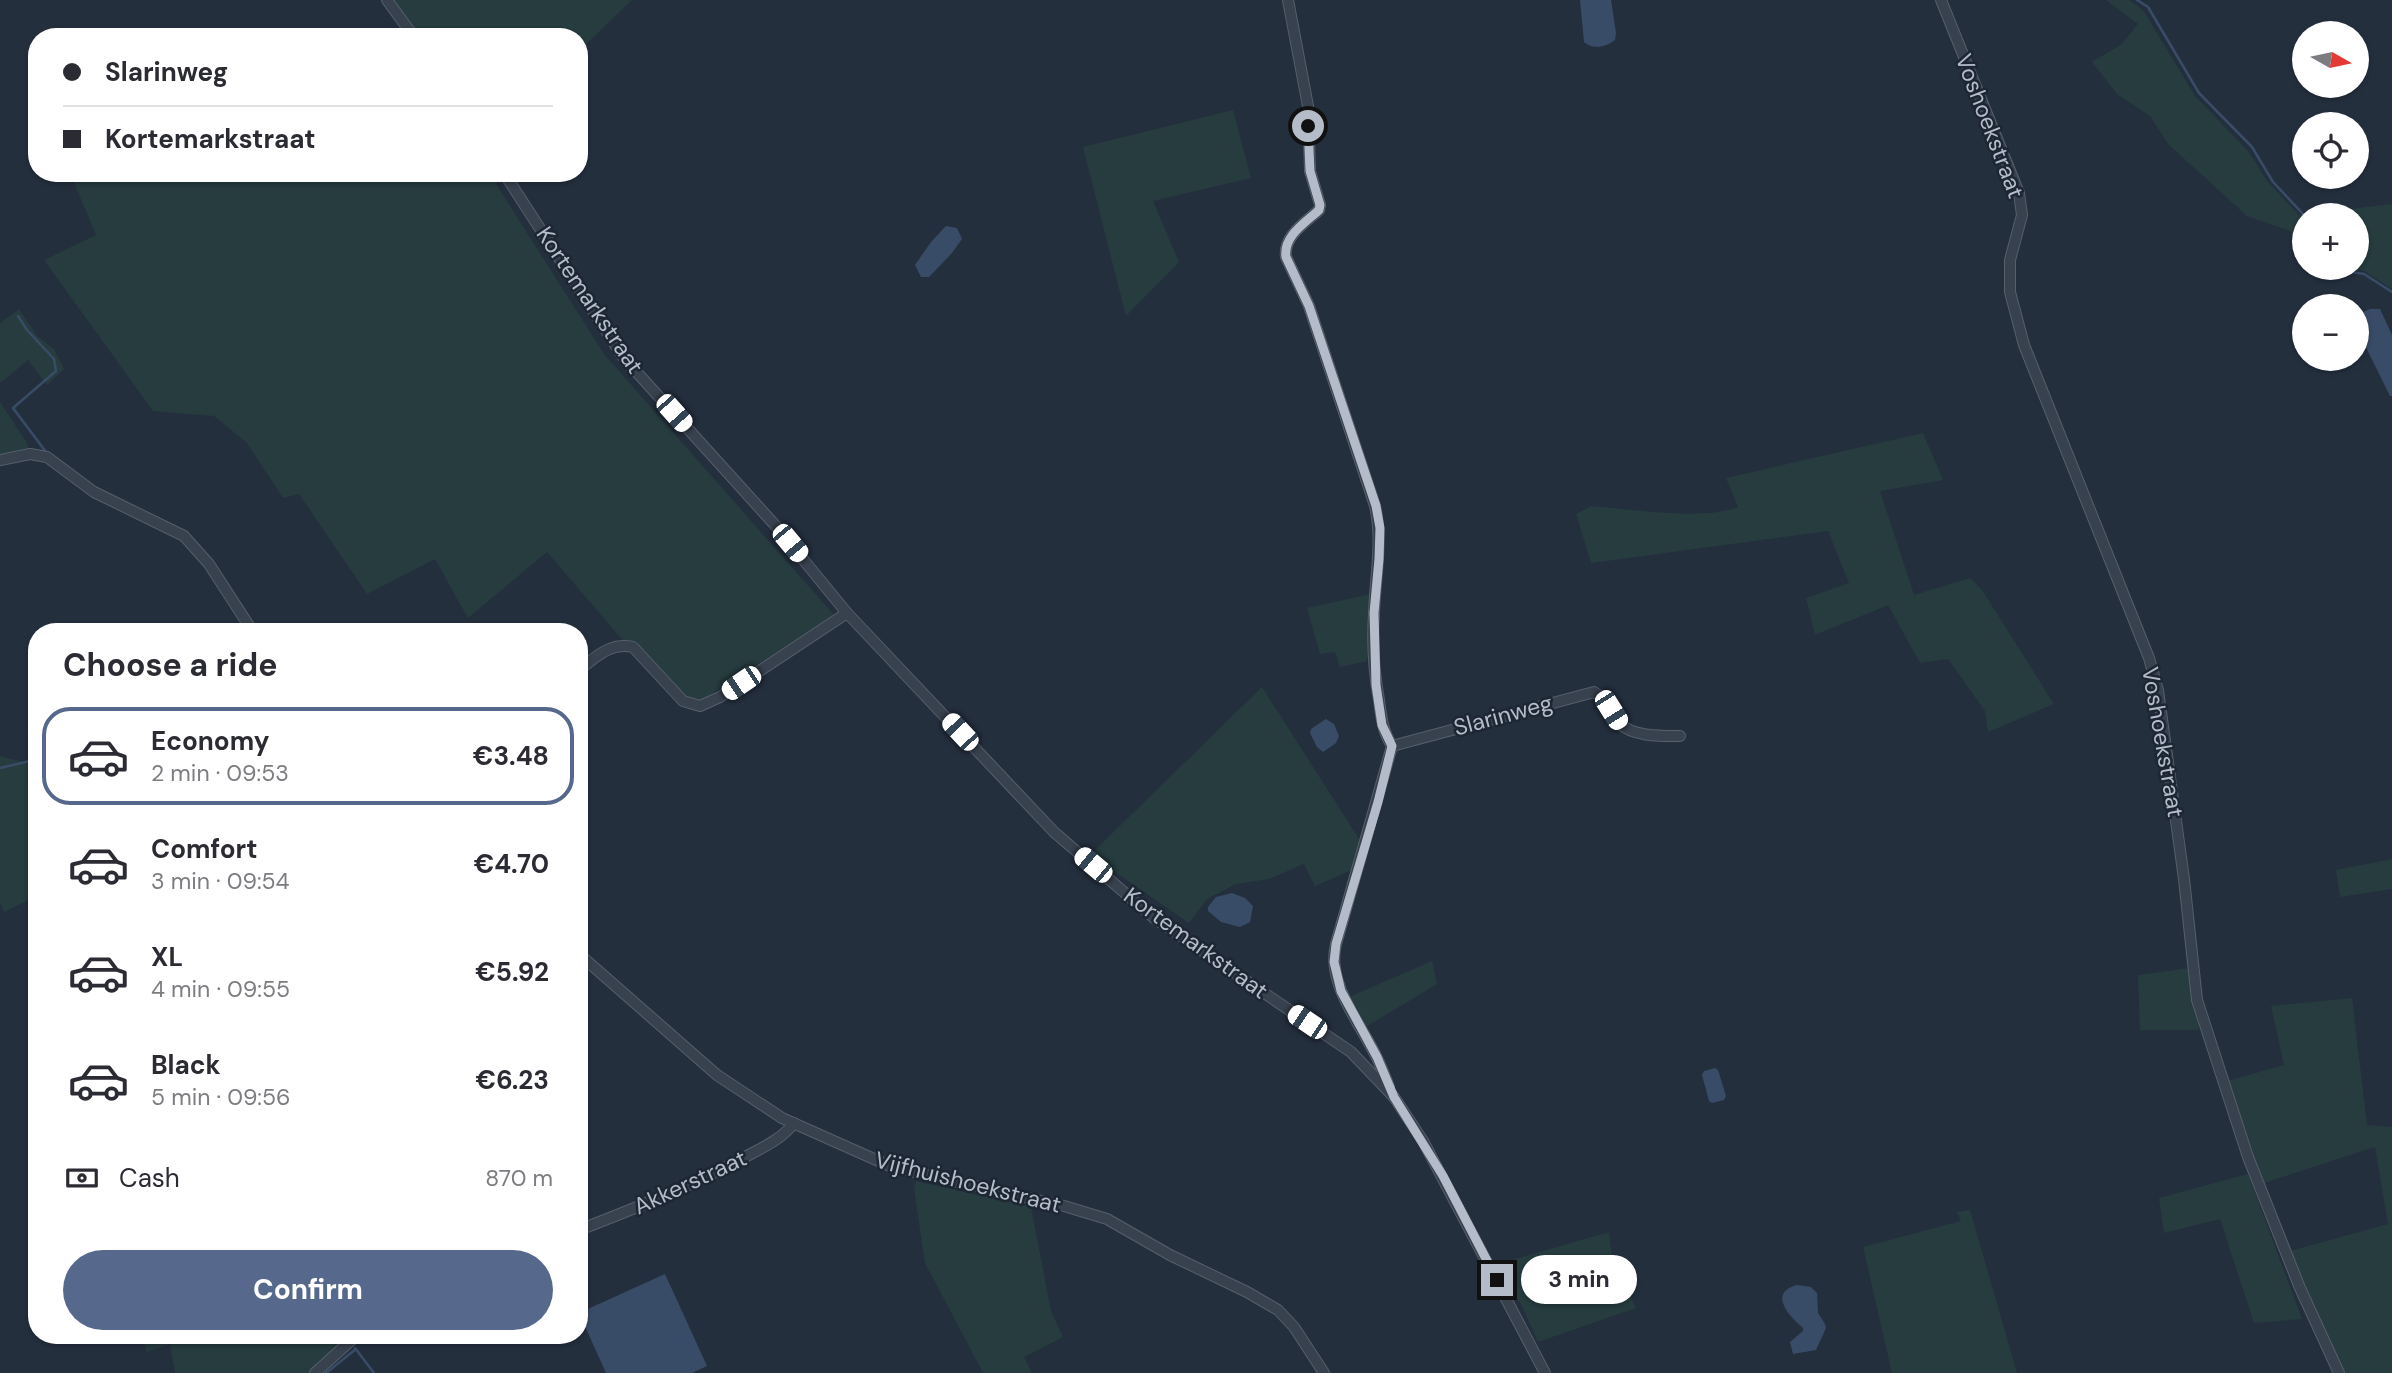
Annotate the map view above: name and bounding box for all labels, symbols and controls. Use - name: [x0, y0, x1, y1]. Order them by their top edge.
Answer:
- north arrow: [2292, 21, 2370, 98]
- map controls: [2292, 21, 2369, 371]
- street label: Voshoekstraat: [1949, 50, 2031, 202]
- text: Slarinweg: [105, 55, 228, 89]
- route start: [1292, 110, 1324, 142]
- button: locate: [2292, 112, 2369, 189]
- text: Kortemarkstraat: [105, 122, 316, 156]
- button: +: [2292, 203, 2369, 280]
- street label: Kortemarkstraat: [530, 221, 650, 379]
- button: −: [2292, 294, 2369, 371]
- car: [653, 390, 696, 436]
- car: [769, 520, 812, 566]
- text: Choose a ride: [63, 644, 278, 686]
- car: [718, 663, 765, 703]
- street label: Voshoekstraat: [2135, 664, 2191, 820]
- street label: Slarinweg: [1450, 687, 1556, 743]
- car: [1591, 687, 1632, 733]
- car: [938, 709, 983, 755]
- text: Economy: [151, 724, 269, 758]
- icon: car: [67, 725, 130, 788]
- text: €3.48: [473, 739, 549, 773]
- text: 2 min · 09:53: [151, 758, 289, 788]
- text: Comfort: [151, 832, 257, 866]
- icon: car: [67, 833, 130, 896]
- car: [1071, 843, 1116, 887]
- text: €4.70: [474, 847, 549, 881]
- text: 3 min · 09:54: [151, 866, 290, 896]
- street label: Kortemarkstraat: [1118, 881, 1274, 1005]
- text: XL: [151, 940, 183, 974]
- icon: car: [67, 941, 130, 1004]
- text: €5.92: [475, 955, 549, 989]
- text: 4 min · 09:55: [151, 974, 290, 1004]
- car: [1284, 1002, 1331, 1042]
- text: Black: [151, 1048, 221, 1082]
- icon: car: [67, 1049, 130, 1112]
- text: €6.23: [476, 1063, 549, 1097]
- text: 5 min · 09:56: [151, 1082, 290, 1112]
- street label: Akkerstraat: [629, 1143, 751, 1221]
- street label: Vijfhuishoekstraat: [872, 1144, 1064, 1220]
- icon: cash: [63, 1159, 101, 1197]
- text: Cash: [119, 1161, 180, 1195]
- text: 870 m: [485, 1163, 553, 1193]
- button: Confirm: [63, 1250, 553, 1330]
- callout: 3 min: [1522, 1256, 1637, 1304]
- route end: [1481, 1264, 1513, 1296]
- text: 3 min: [1548, 1264, 1610, 1294]

